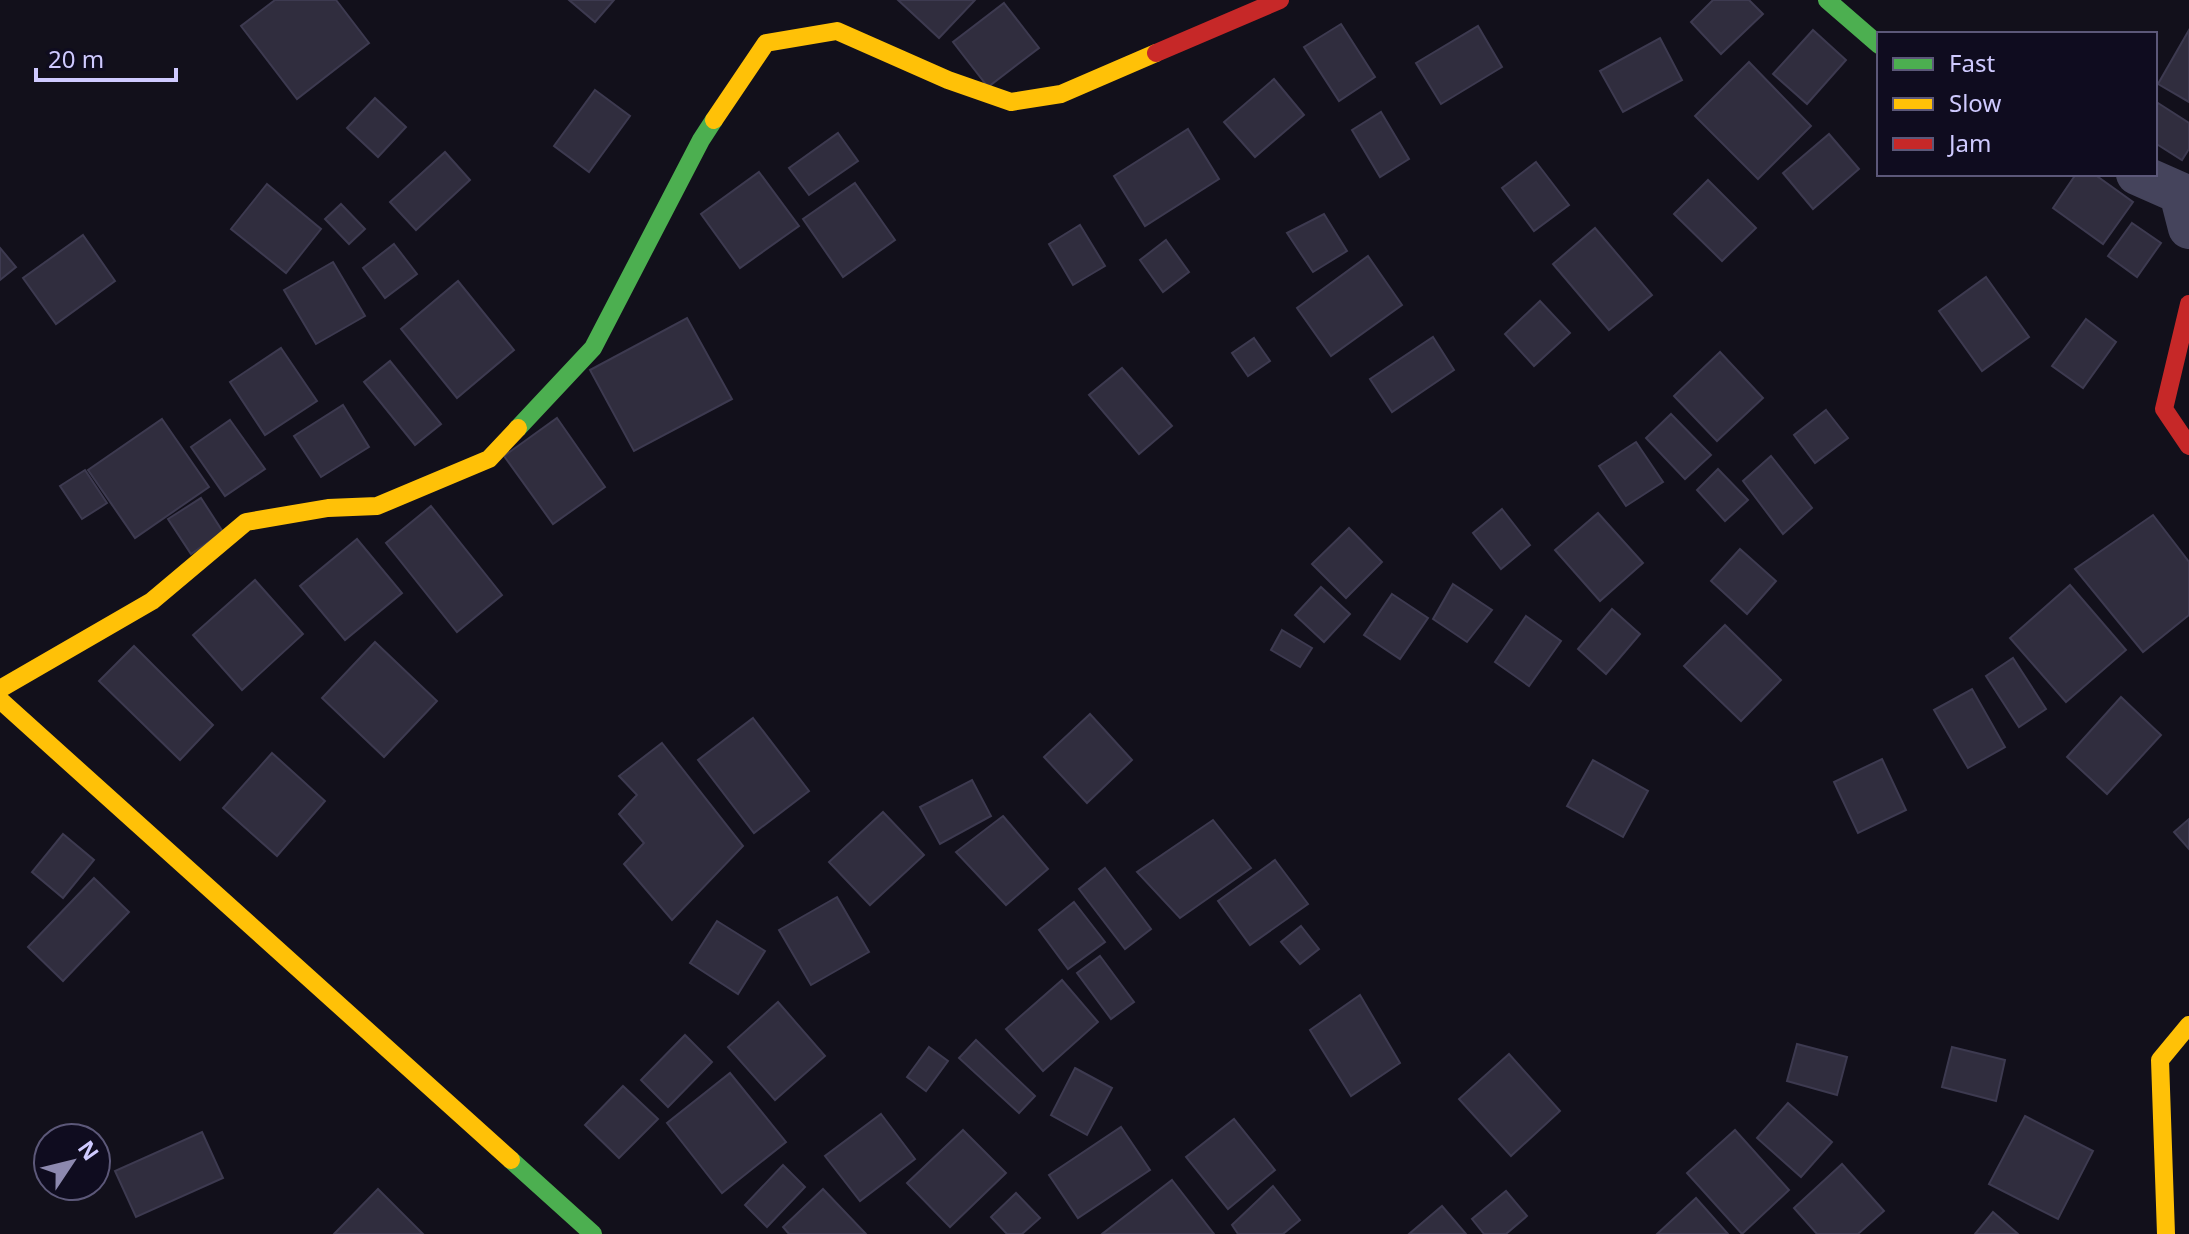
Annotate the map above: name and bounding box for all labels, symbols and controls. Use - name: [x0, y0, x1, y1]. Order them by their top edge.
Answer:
- scale bar: [36, 32, 176, 82]
- legend: [1877, 32, 2157, 176]
- text: 20 m: [48, 42, 104, 75]
- text: Fast: [1949, 46, 1995, 79]
- text: Slow: [1949, 86, 2001, 119]
- text: Jam: [1947, 126, 1991, 159]
- north arrow: [32, 1122, 112, 1202]
- text: N: [72, 1134, 107, 1166]

